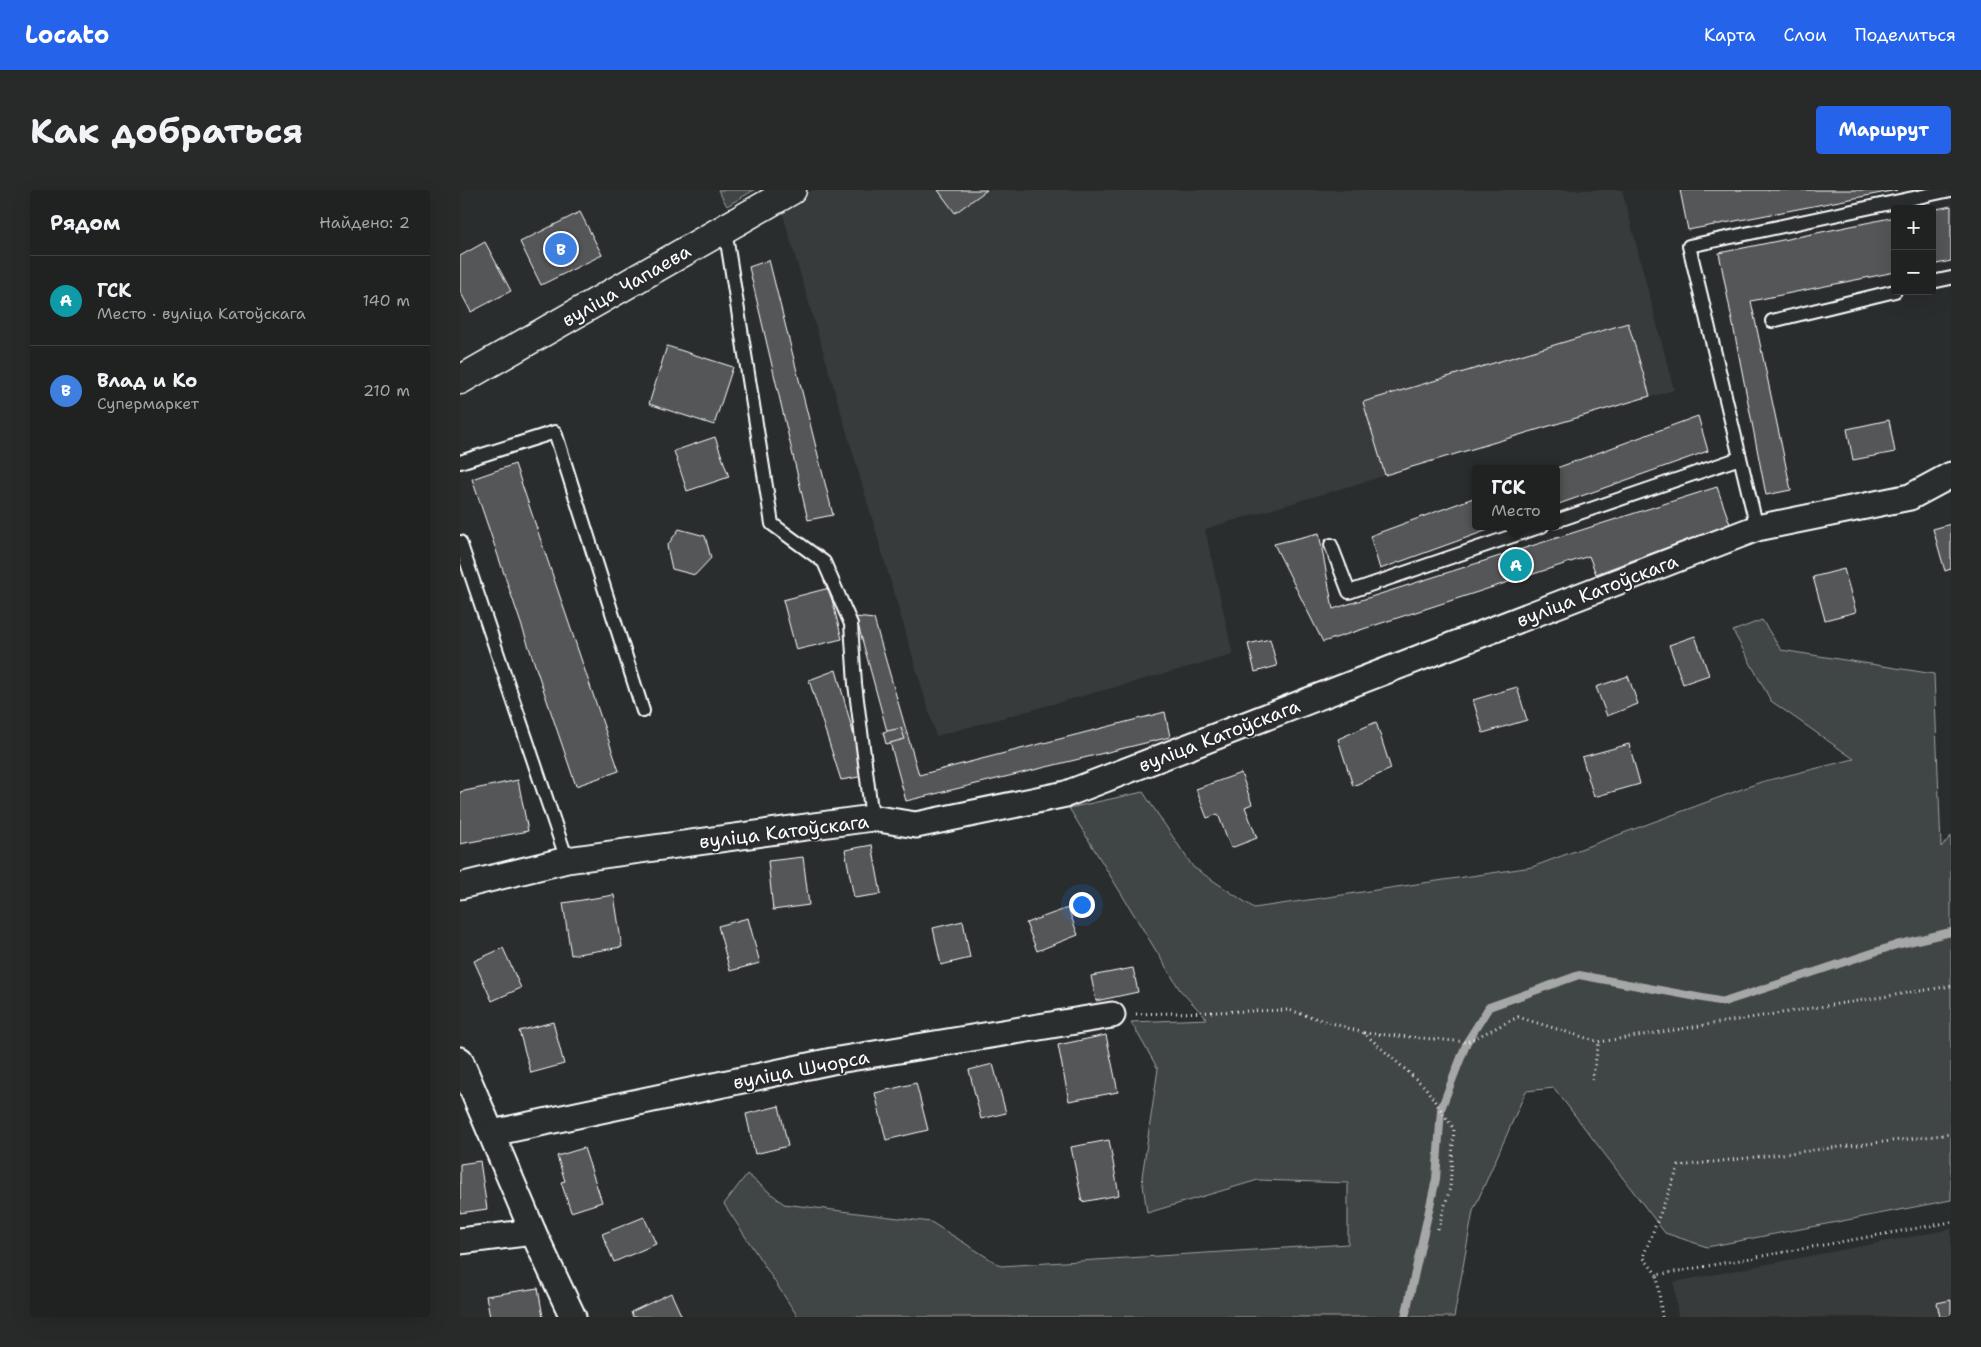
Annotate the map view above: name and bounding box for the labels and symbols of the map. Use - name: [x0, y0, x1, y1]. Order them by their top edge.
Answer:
- pin: B: [545, 230, 577, 268]
- street label: вуліца Чапаева: [557, 238, 695, 333]
- pin: A: [1500, 546, 1532, 584]
- street label: вуліца Катоўскага: [1513, 548, 1682, 633]
- street label: вуліца Катоўскага: [1135, 693, 1304, 778]
- street label: вуліца Катоўскага: [698, 809, 870, 854]
- your location: [1069, 892, 1095, 918]
- street label: вуліца Шчорса: [731, 1044, 872, 1095]

